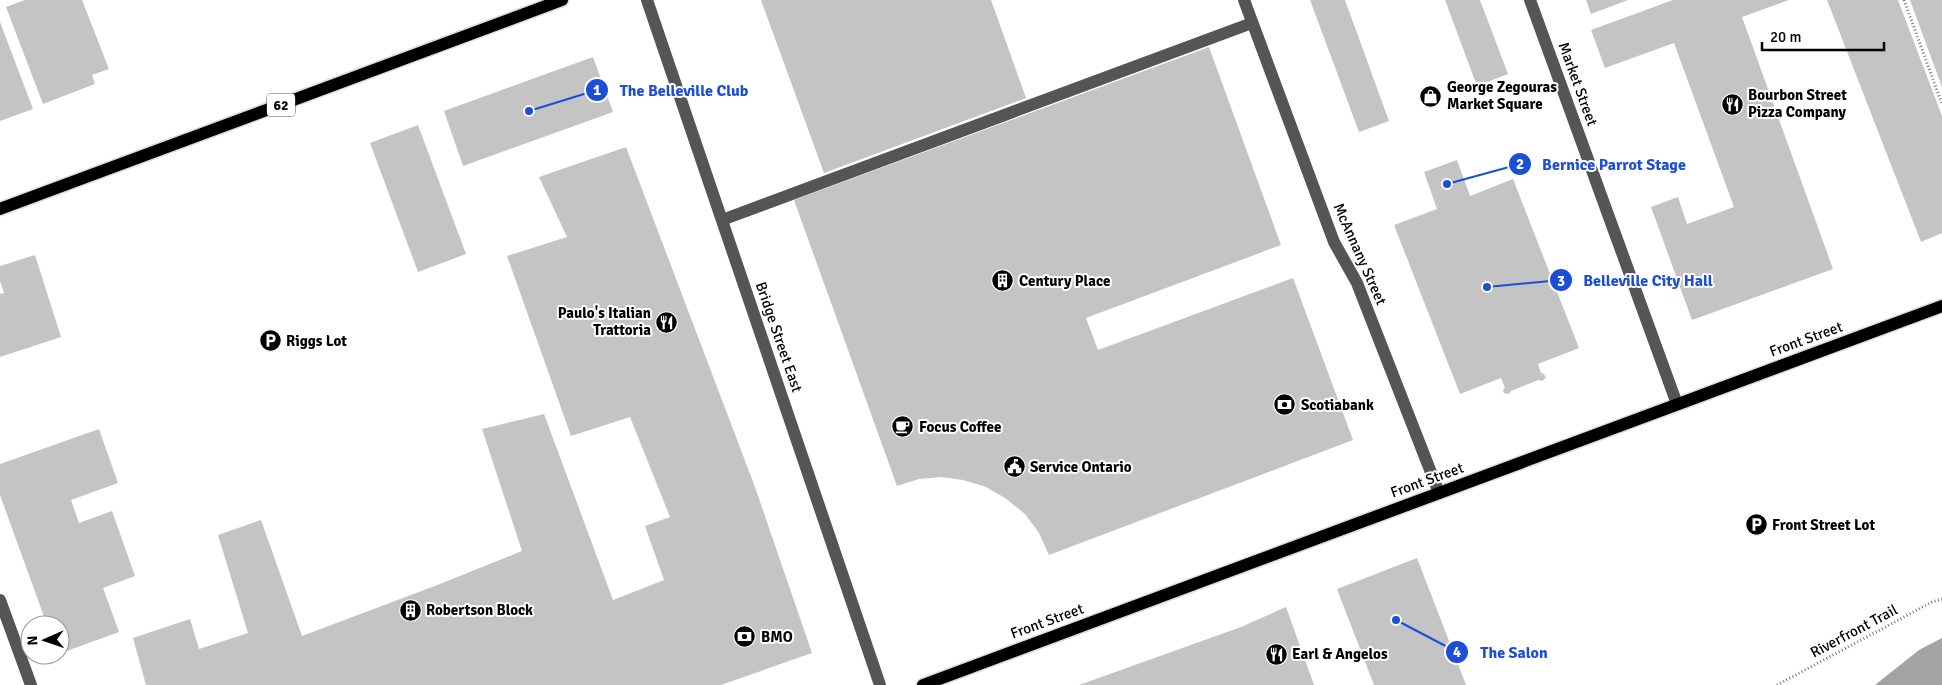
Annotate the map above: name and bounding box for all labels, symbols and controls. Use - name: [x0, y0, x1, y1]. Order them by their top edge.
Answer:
- scale bar: [1762, 20, 1884, 52]
- text: 20 m: [1770, 28, 1801, 46]
- street label: Market Street: [1555, 40, 1601, 128]
- callout: The Belleville Club: [585, 74, 759, 105]
- place label: George Zegouras Market Square: [1447, 78, 1557, 113]
- text: 1: [593, 81, 601, 99]
- text: The Belleville Club: [620, 81, 749, 101]
- shop icon: George Zegouras Market Square: [1419, 84, 1443, 108]
- place label: Bourbon Street Pizza Company: [1748, 86, 1847, 121]
- restaurant icon: Bourbon Street Pizza Company: [1720, 92, 1744, 116]
- road number: 62: [267, 94, 295, 116]
- callout: Bernice Parrot Stage: [1507, 148, 1696, 179]
- text: 2: [1516, 155, 1524, 173]
- text: Bernice Parrot Stage: [1542, 155, 1686, 175]
- street label: McAnnany Street: [1329, 200, 1391, 308]
- callout: Belleville City Hall: [1549, 265, 1723, 296]
- building icon: Century Place: [991, 269, 1015, 293]
- text: Belleville City Hall: [1583, 271, 1713, 291]
- place label: Century Place: [1019, 272, 1110, 290]
- text: 3: [1557, 272, 1565, 290]
- street label: Bridge Street East: [752, 279, 806, 395]
- place label: Paulo's Italian Trattoria: [558, 304, 651, 339]
- restaurant icon: Paulo's Italian Trattoria: [655, 310, 679, 334]
- street label: Front Street: [1767, 317, 1845, 361]
- parking icon: Riggs Lot: [258, 329, 282, 353]
- place label: Riggs Lot: [286, 332, 347, 350]
- bank icon: Scotiabank: [1273, 393, 1297, 417]
- place label: Scotiabank: [1301, 396, 1374, 414]
- cafe icon: Focus Coffee: [891, 415, 915, 439]
- place label: Focus Coffee: [919, 418, 1001, 436]
- public building icon: Service Ontario: [1002, 455, 1026, 479]
- place label: Service Ontario: [1030, 458, 1132, 476]
- street label: Front Street: [1388, 458, 1466, 502]
- parking icon: Front Street Lot: [1744, 513, 1768, 537]
- place label: Front Street Lot: [1772, 516, 1875, 534]
- building icon: Robertson Block: [398, 598, 422, 622]
- street label: Front Street: [1008, 599, 1086, 643]
- street label: Riverfront Trail: [1807, 600, 1901, 662]
- place label: Robertson Block: [426, 601, 533, 619]
- north arrow: [20, 615, 70, 665]
- bank icon: BMO: [733, 625, 757, 649]
- place label: BMO: [761, 628, 793, 646]
- text: N: [24, 635, 41, 646]
- callout: The Salon: [1445, 636, 1557, 667]
- restaurant icon: Earl & Angelos: [1264, 642, 1288, 666]
- text: 4: [1453, 643, 1461, 661]
- text: The Salon: [1480, 643, 1548, 663]
- place label: Earl & Angelos: [1292, 645, 1388, 663]

